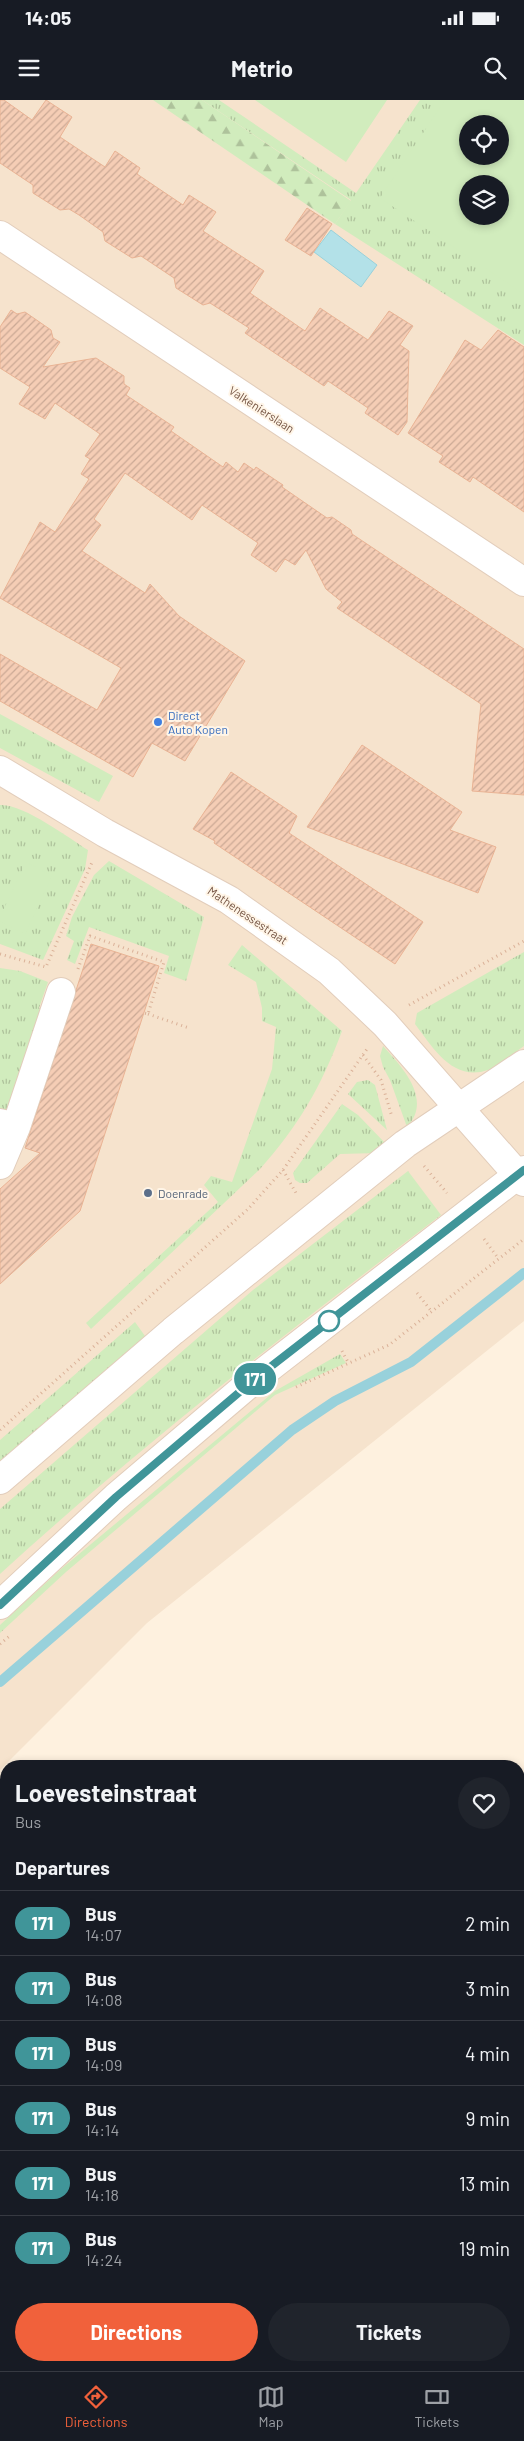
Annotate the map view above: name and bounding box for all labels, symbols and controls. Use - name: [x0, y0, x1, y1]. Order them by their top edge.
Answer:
- text: 14:05: [25, 6, 71, 29]
- icon: menu: [15, 54, 43, 82]
- icon: search: [481, 54, 509, 82]
- text: Metrio: [231, 55, 293, 81]
- map controls: [459, 115, 509, 225]
- button: locate: [459, 115, 509, 165]
- button: layers: [459, 175, 509, 225]
- street label: Valkenierslaan: [227, 383, 297, 435]
- place label: Direct Auto Kopen: [168, 708, 228, 736]
- marker: Direct Auto Kopen: [152, 716, 164, 728]
- street label: Mathenessestraat: [205, 883, 291, 947]
- place label: Doenrade: [158, 1186, 208, 1200]
- marker: Doenrade: [142, 1187, 154, 1199]
- unlabelled marker: [318, 1310, 340, 1332]
- line badge: 171: [226, 1363, 284, 1395]
- text: 171: [244, 1368, 266, 1390]
- button: heart: [458, 1777, 510, 1829]
- text: Loevesteinstraat: [15, 1778, 197, 1807]
- text: Bus: [15, 1812, 41, 1831]
- text: Departures: [15, 1856, 110, 1879]
- text: Bus: [85, 1902, 117, 1925]
- text: 171: [32, 1912, 53, 1934]
- text: 2 min: [465, 1912, 510, 1935]
- text: 14:07: [85, 1925, 121, 1944]
- text: Bus: [85, 1967, 117, 1990]
- text: 171: [32, 1977, 53, 1999]
- text: 3 min: [466, 1977, 510, 2000]
- text: 14:08: [85, 1990, 122, 2009]
- text: Bus: [85, 2032, 117, 2055]
- text: 171: [32, 2042, 53, 2064]
- text: 4 min: [465, 2042, 510, 2065]
- text: 14:09: [85, 2055, 122, 2074]
- text: Bus: [85, 2097, 117, 2120]
- text: 171: [32, 2107, 53, 2129]
- text: 9 min: [466, 2107, 510, 2130]
- text: 14:14: [85, 2120, 119, 2139]
- text: Bus: [85, 2162, 117, 2185]
- text: 171: [32, 2172, 53, 2194]
- text: 13 min: [459, 2172, 510, 2195]
- text: 14:18: [85, 2185, 119, 2204]
- text: Bus: [85, 2227, 117, 2250]
- text: 171: [32, 2237, 53, 2259]
- text: 19 min: [459, 2237, 510, 2260]
- text: 14:24: [85, 2250, 122, 2269]
- button: Directions: [15, 2303, 258, 2361]
- button: Tickets: [268, 2303, 510, 2361]
- tab: Directions: [65, 2383, 127, 2430]
- tab: Map: [257, 2383, 285, 2430]
- tab: Tickets: [415, 2383, 459, 2430]

